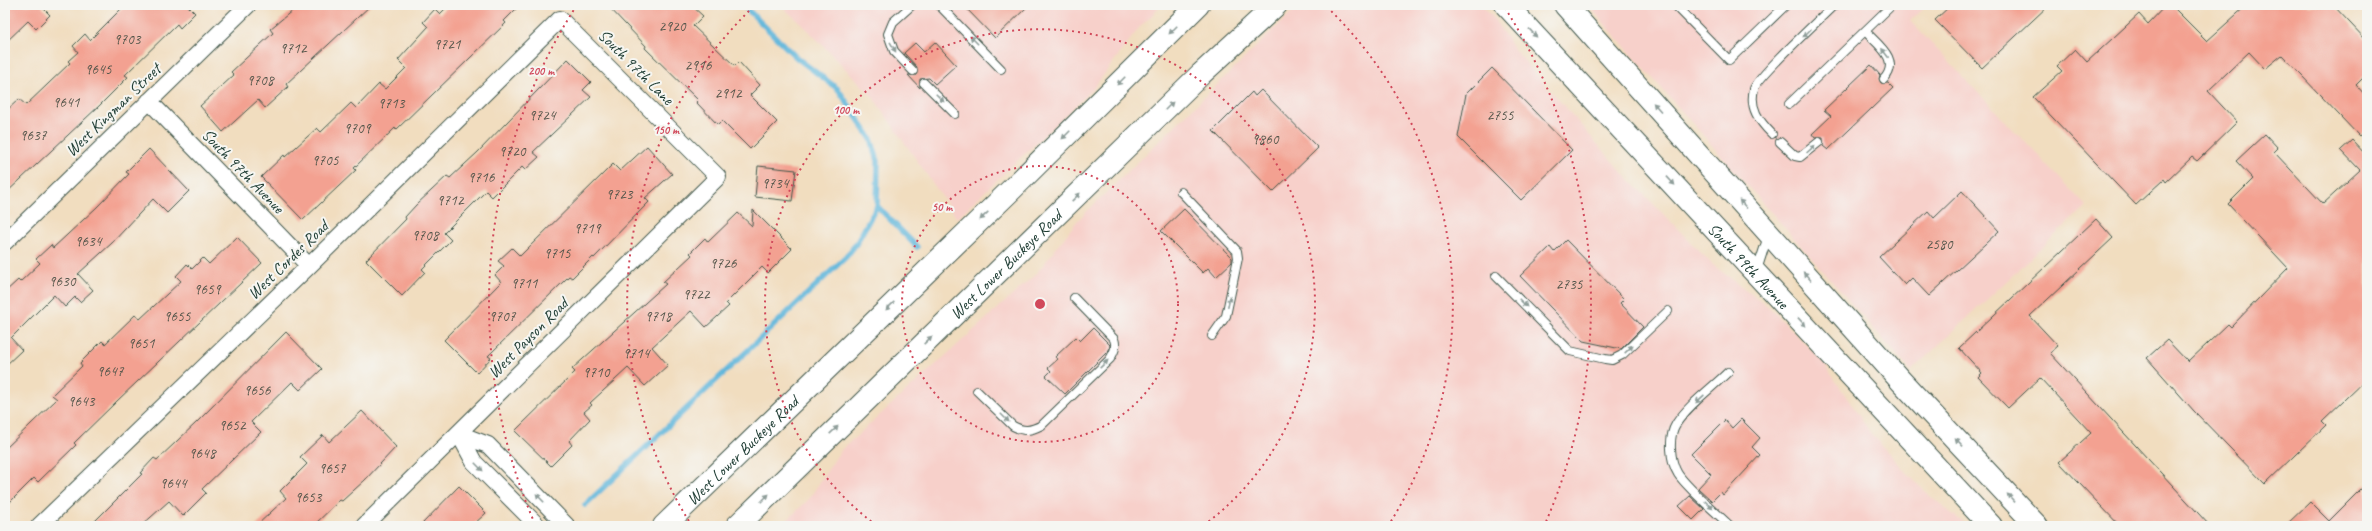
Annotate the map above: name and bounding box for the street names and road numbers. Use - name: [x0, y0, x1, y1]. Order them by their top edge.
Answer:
- street label: South 97th Lane: [594, 25, 679, 110]
- street label: West Kingman Street: [61, 57, 167, 161]
- street label: South 97th Avenue: [197, 124, 290, 219]
- street label: West Lower Buckeye Road: [945, 203, 1068, 324]
- street label: West Cordes Road: [243, 215, 334, 304]
- street label: South 99th Avenue: [1703, 218, 1795, 314]
- street label: West Payson Road: [483, 292, 574, 383]
- street label: West Lower Buckeye Road: [682, 389, 805, 509]

